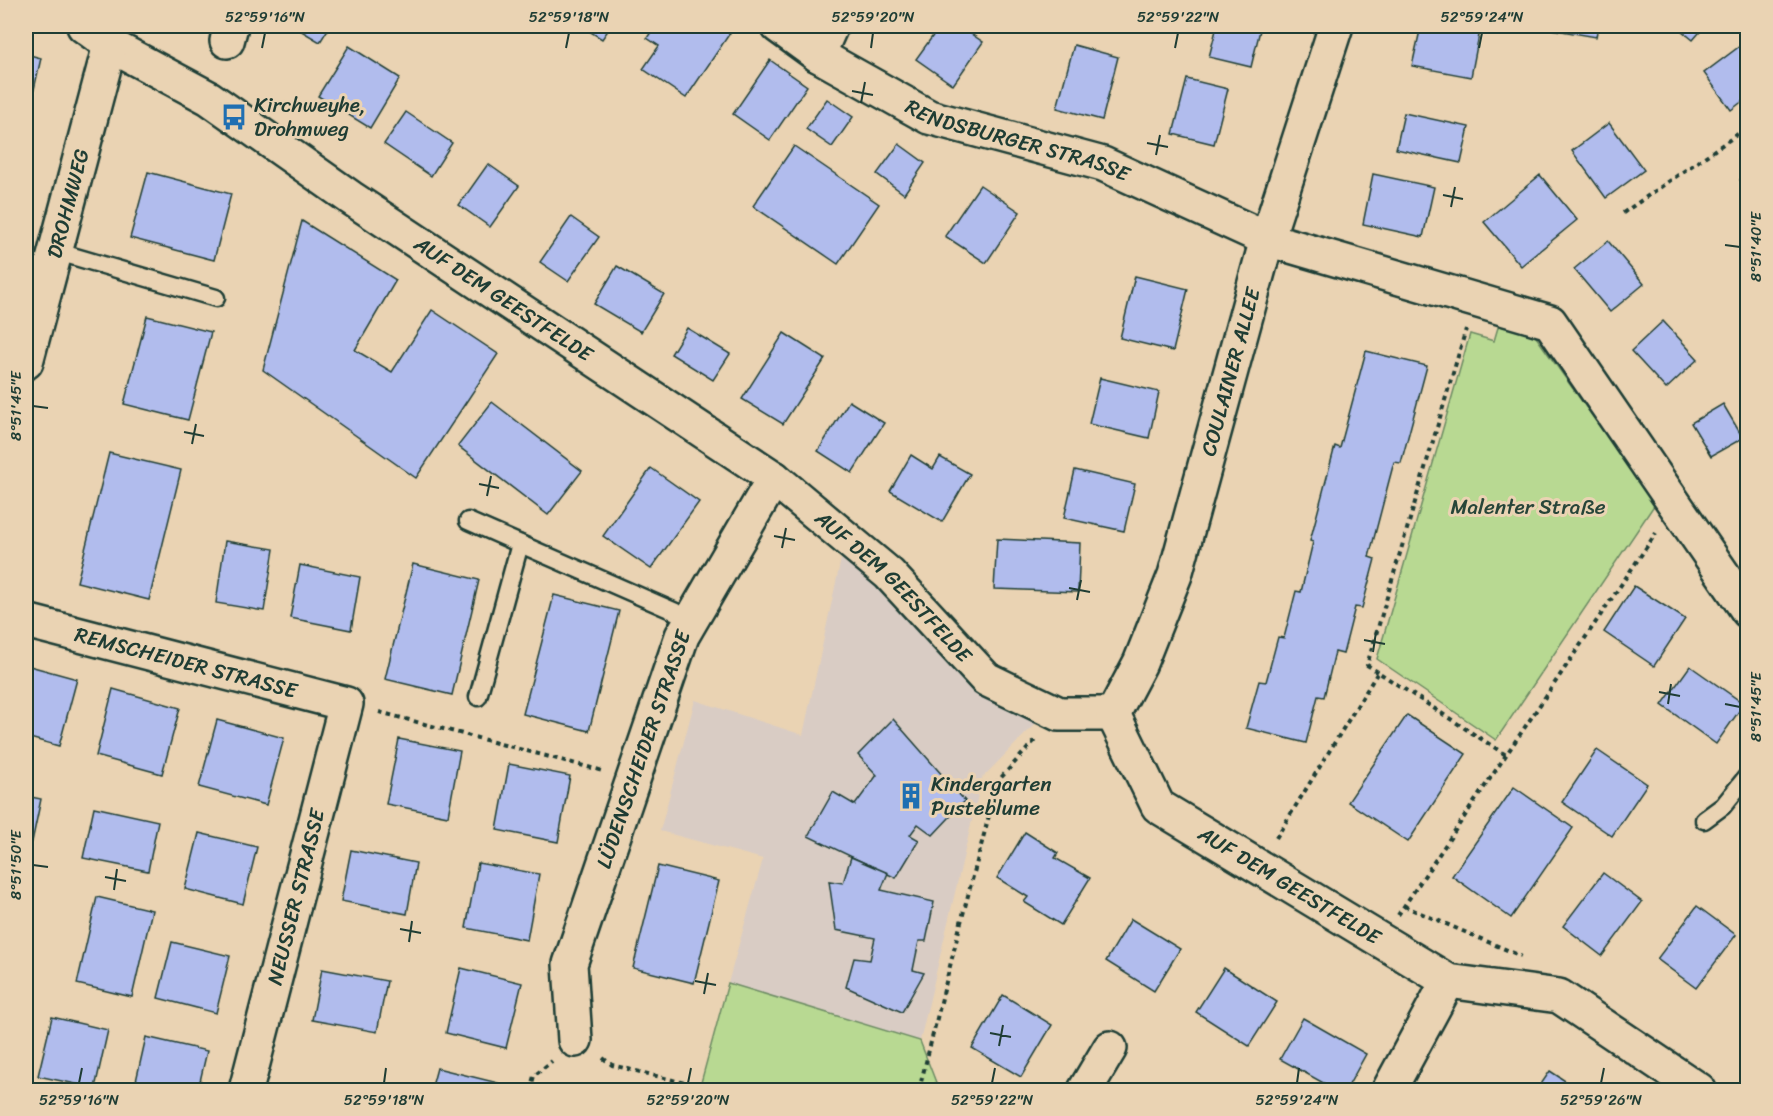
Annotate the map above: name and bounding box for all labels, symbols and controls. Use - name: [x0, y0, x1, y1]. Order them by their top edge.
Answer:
- text: 52°59'16"N: [225, 4, 305, 30]
- text: 52°59'18"N: [529, 4, 610, 30]
- text: 52°59'20"N: [832, 4, 915, 30]
- text: 52°59'22"N: [1137, 4, 1220, 30]
- text: 52°59'24"N: [1441, 4, 1524, 30]
- place label: Kirchweyhe, Drohmweg: [254, 86, 366, 148]
- street label: RENDSBURGER STRASSE: [898, 88, 1137, 193]
- bus stop icon: Kirchweyhe, Drohmweg: [219, 102, 249, 132]
- street label: DROHMWEG: [35, 144, 101, 263]
- text: 8°51'40"E: [1743, 210, 1769, 282]
- street label: AUF DEM GEESTFELDE: [405, 225, 602, 373]
- street label: COULAINER ALLEE: [1189, 282, 1272, 460]
- text: 8°51'45"E: [3, 369, 29, 441]
- park label: Malenter Straße: [1450, 488, 1606, 526]
- street label: AUF DEM GEESTFELDE: [805, 500, 982, 673]
- street label: REMSCHEIDER STRASSE: [70, 615, 302, 710]
- street label: LÜDENSCHEIDER STRASSE: [585, 624, 702, 874]
- text: 8°51'45"E: [1743, 670, 1769, 742]
- place label: Kindergarten Pusteblume: [931, 765, 1052, 827]
- building icon: Kindergarten Pusteblume: [896, 781, 926, 811]
- street label: NEUSSER STRASSE: [256, 804, 337, 989]
- street label: AUF DEM GEESTFELDE: [1190, 815, 1390, 956]
- text: 8°51'50"E: [3, 828, 29, 900]
- text: 52°59'16"N: [39, 1087, 119, 1113]
- text: 52°59'18"N: [344, 1087, 425, 1113]
- text: 52°59'20"N: [647, 1087, 730, 1113]
- text: 52°59'22"N: [951, 1087, 1034, 1113]
- text: 52°59'24"N: [1256, 1087, 1339, 1113]
- text: 52°59'26"N: [1560, 1087, 1643, 1113]

